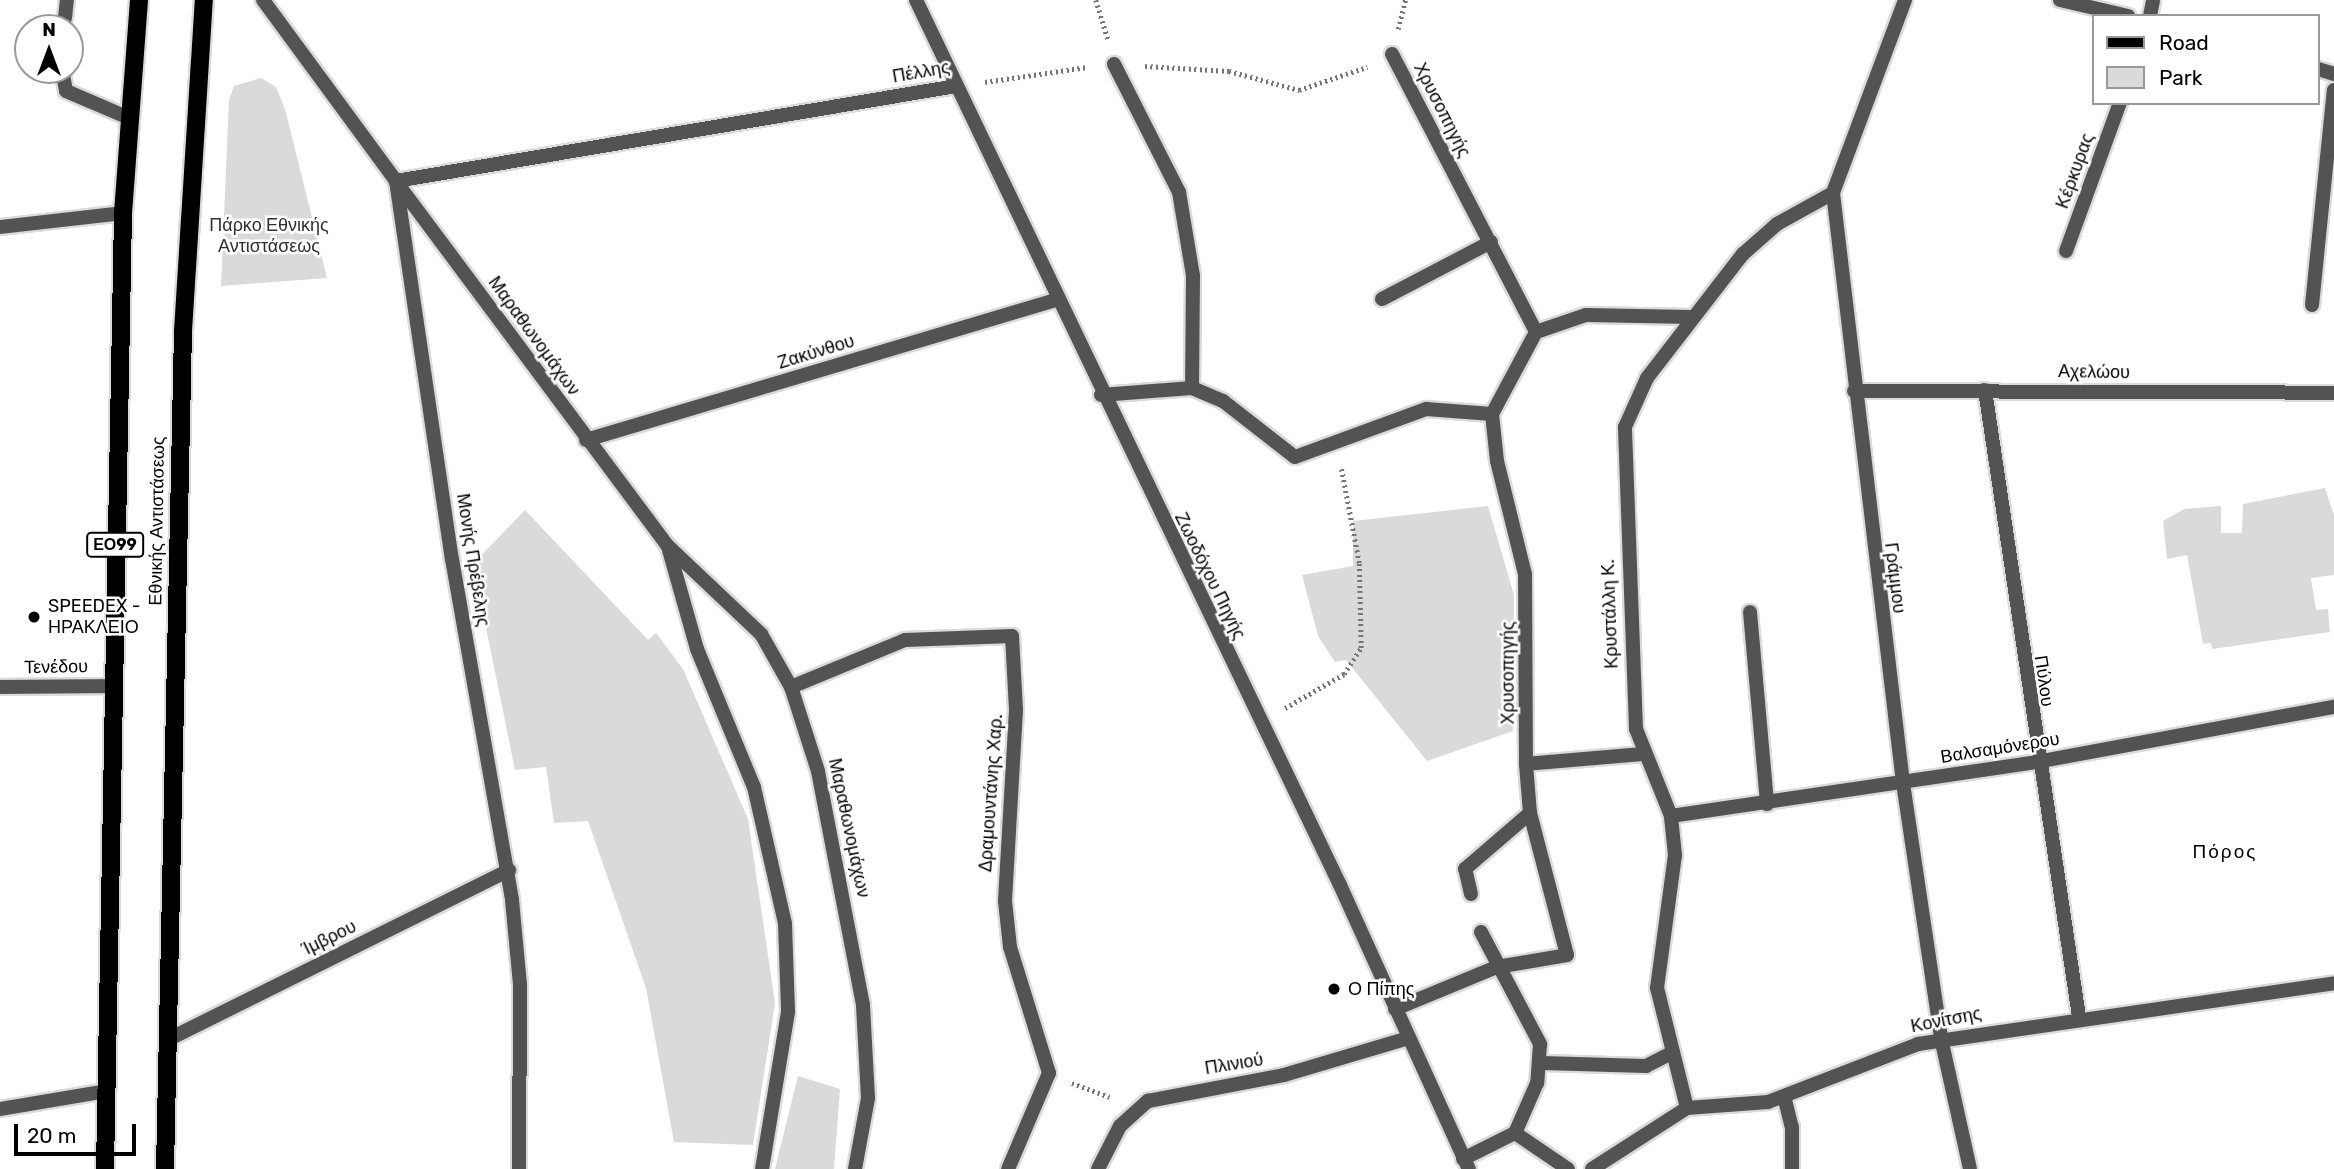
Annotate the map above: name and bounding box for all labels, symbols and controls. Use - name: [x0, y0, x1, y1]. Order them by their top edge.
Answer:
- north arrow: [14, 14, 84, 84]
- legend: [2092, 14, 2320, 105]
- text: N: [42, 18, 56, 41]
- text: Road: [2159, 30, 2209, 55]
- street label: Πέλλης: [891, 56, 951, 88]
- street label: Χρυσοπηγής: [1409, 59, 1475, 161]
- text: Park: [2159, 65, 2203, 90]
- street label: Κέρκυρας: [2051, 130, 2099, 212]
- park label: Πάρκο Εθνικής Αντιστάσεως: [209, 215, 329, 258]
- street label: Μαραθωνομάχων: [484, 272, 584, 400]
- street label: Ζακύνθου: [775, 330, 857, 374]
- street label: Αχελώου: [2058, 361, 2130, 383]
- street label: Εθνικής Αντιστάσεως: [145, 436, 169, 606]
- street label: Μονής Πρέβελης: [452, 492, 494, 628]
- street label: Ζωοδόχου Πηγής: [1170, 509, 1250, 643]
- road number: ΕΟ99: [85, 532, 145, 558]
- street label: Γράμμου: [1880, 541, 1910, 615]
- street label: Κρυστάλλη Κ.: [1597, 559, 1623, 669]
- place label: SPEEDEX - ΗΡΑΚΛΕΙΟ: [48, 596, 140, 638]
- marker: SPEEDEX - ΗΡΑΚΛΕΙΟ: [26, 609, 42, 625]
- street label: Χρυσοπηγής: [1497, 621, 1519, 725]
- street label: Πύλου: [2030, 654, 2058, 708]
- street label: Τενέδου: [24, 656, 88, 678]
- street label: Δραμουντάνης Χαρ.: [975, 713, 1007, 873]
- street label: Βαλσαμόνερου: [1939, 728, 2061, 768]
- street label: Μαραθωνομάχων: [824, 756, 874, 900]
- district label: Πόρος: [2193, 841, 2257, 863]
- street label: Ίμβρου: [298, 916, 360, 960]
- place label: Ο Πίπης: [1348, 978, 1415, 1000]
- marker: Ο Πίπης: [1326, 981, 1342, 997]
- street label: Κονίτσης: [1909, 1003, 1983, 1037]
- street label: Πλινιού: [1203, 1049, 1265, 1079]
- scale bar: [18, 1110, 140, 1154]
- text: 20 m: [27, 1123, 76, 1148]

